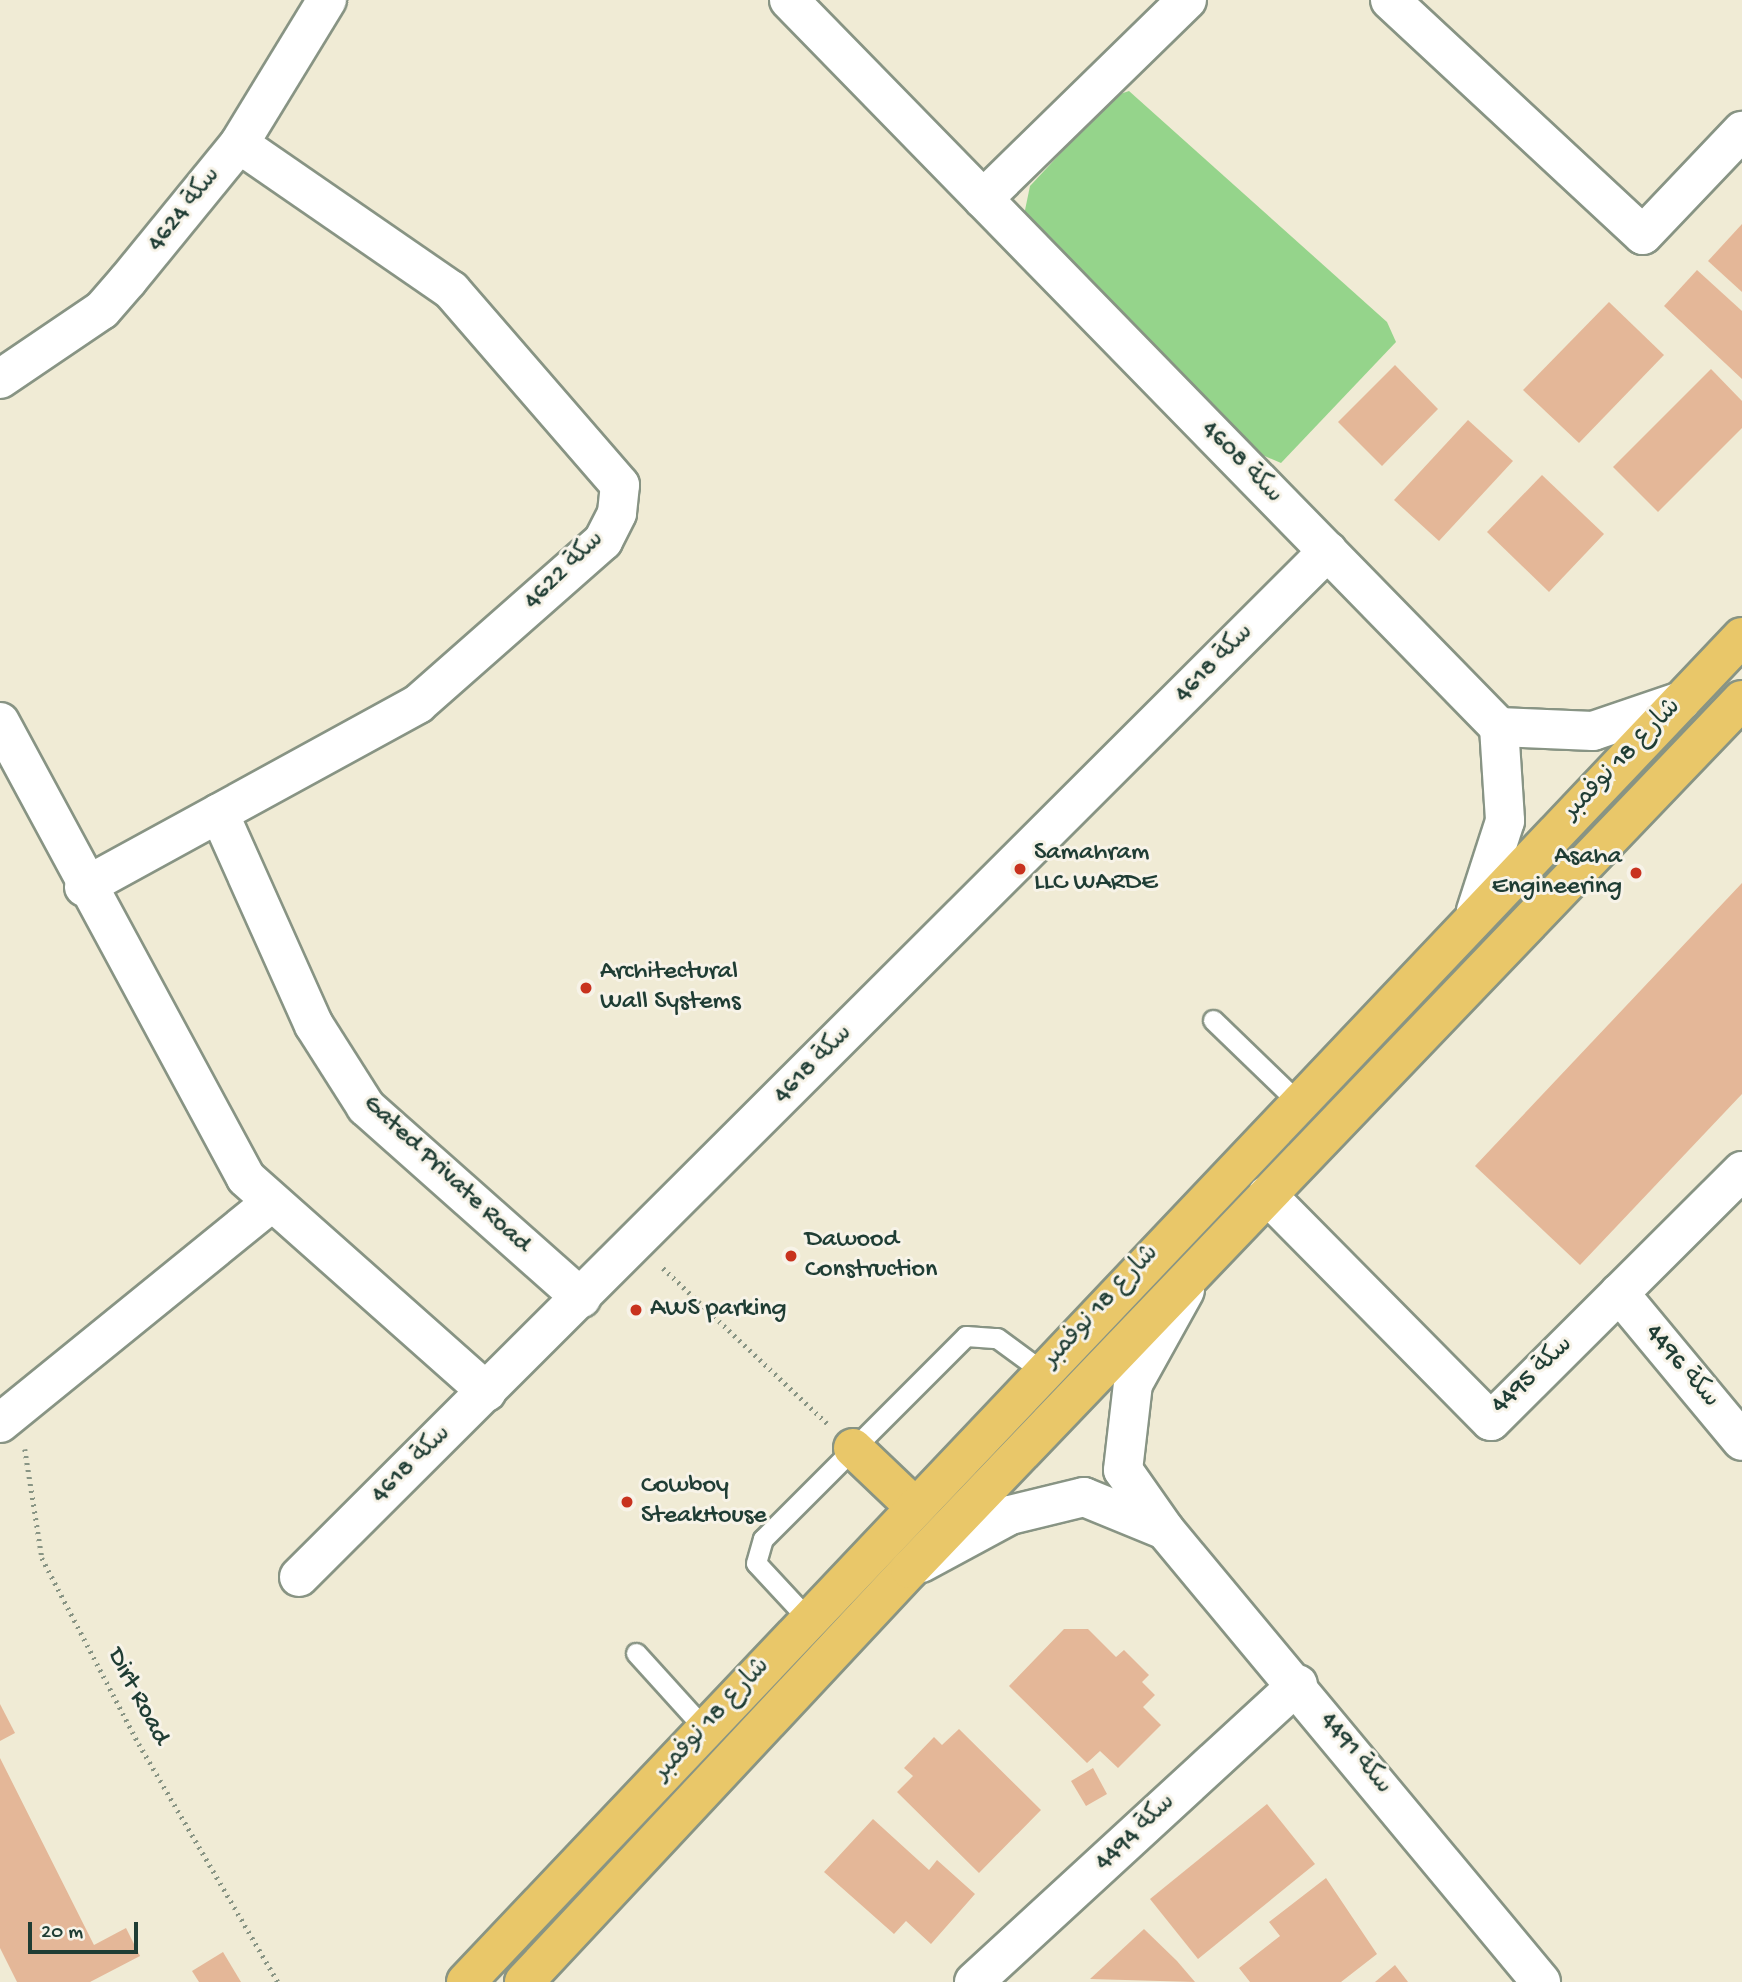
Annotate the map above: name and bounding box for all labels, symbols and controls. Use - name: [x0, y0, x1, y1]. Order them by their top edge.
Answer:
- street label: سكة 4624: [141, 161, 229, 259]
- street label: سكة 4608: [1194, 415, 1288, 511]
- street label: سكة 4622: [518, 525, 612, 617]
- street label: سكة 4618: [1169, 618, 1261, 710]
- street label: شارع 18 نوفمبر: [1557, 693, 1689, 827]
- place label: Samahram LLC WARDE: [1034, 838, 1158, 900]
- place label: Asaha Engineering: [1492, 842, 1622, 903]
- marker: Samahram LLC WARDE: [1012, 861, 1028, 877]
- marker: Asaha Engineering: [1628, 865, 1644, 881]
- place label: Architectural Wall Systems: [600, 957, 741, 1018]
- marker: Architectural Wall Systems: [578, 980, 594, 996]
- street label: سكة 4618: [768, 1019, 860, 1111]
- street label: Gated Private Road: [356, 1089, 536, 1261]
- place label: Dawood Construction: [805, 1225, 937, 1286]
- street label: شارع 18 نوفمبر: [1037, 1239, 1167, 1375]
- marker: Dawood Construction: [783, 1248, 799, 1264]
- place label: AWS parking: [650, 1294, 786, 1326]
- marker: AWS parking: [628, 1302, 644, 1318]
- street label: سكة 4496: [1637, 1319, 1725, 1415]
- street label: سكة 4495: [1486, 1330, 1580, 1422]
- street label: سكة 4618: [365, 1419, 459, 1511]
- place label: Cowboy SteakHouse: [641, 1471, 767, 1532]
- marker: Cowboy SteakHouse: [619, 1494, 635, 1510]
- street label: Dirt Road: [98, 1643, 176, 1751]
- street label: شارع 18 نوفمبر: [648, 1652, 778, 1788]
- street label: سكة 4491: [1312, 1706, 1398, 1802]
- street label: سكة 4494: [1089, 1788, 1183, 1878]
- scale bar: [32, 1909, 142, 1953]
- text: 20 m: [41, 1921, 83, 1946]

